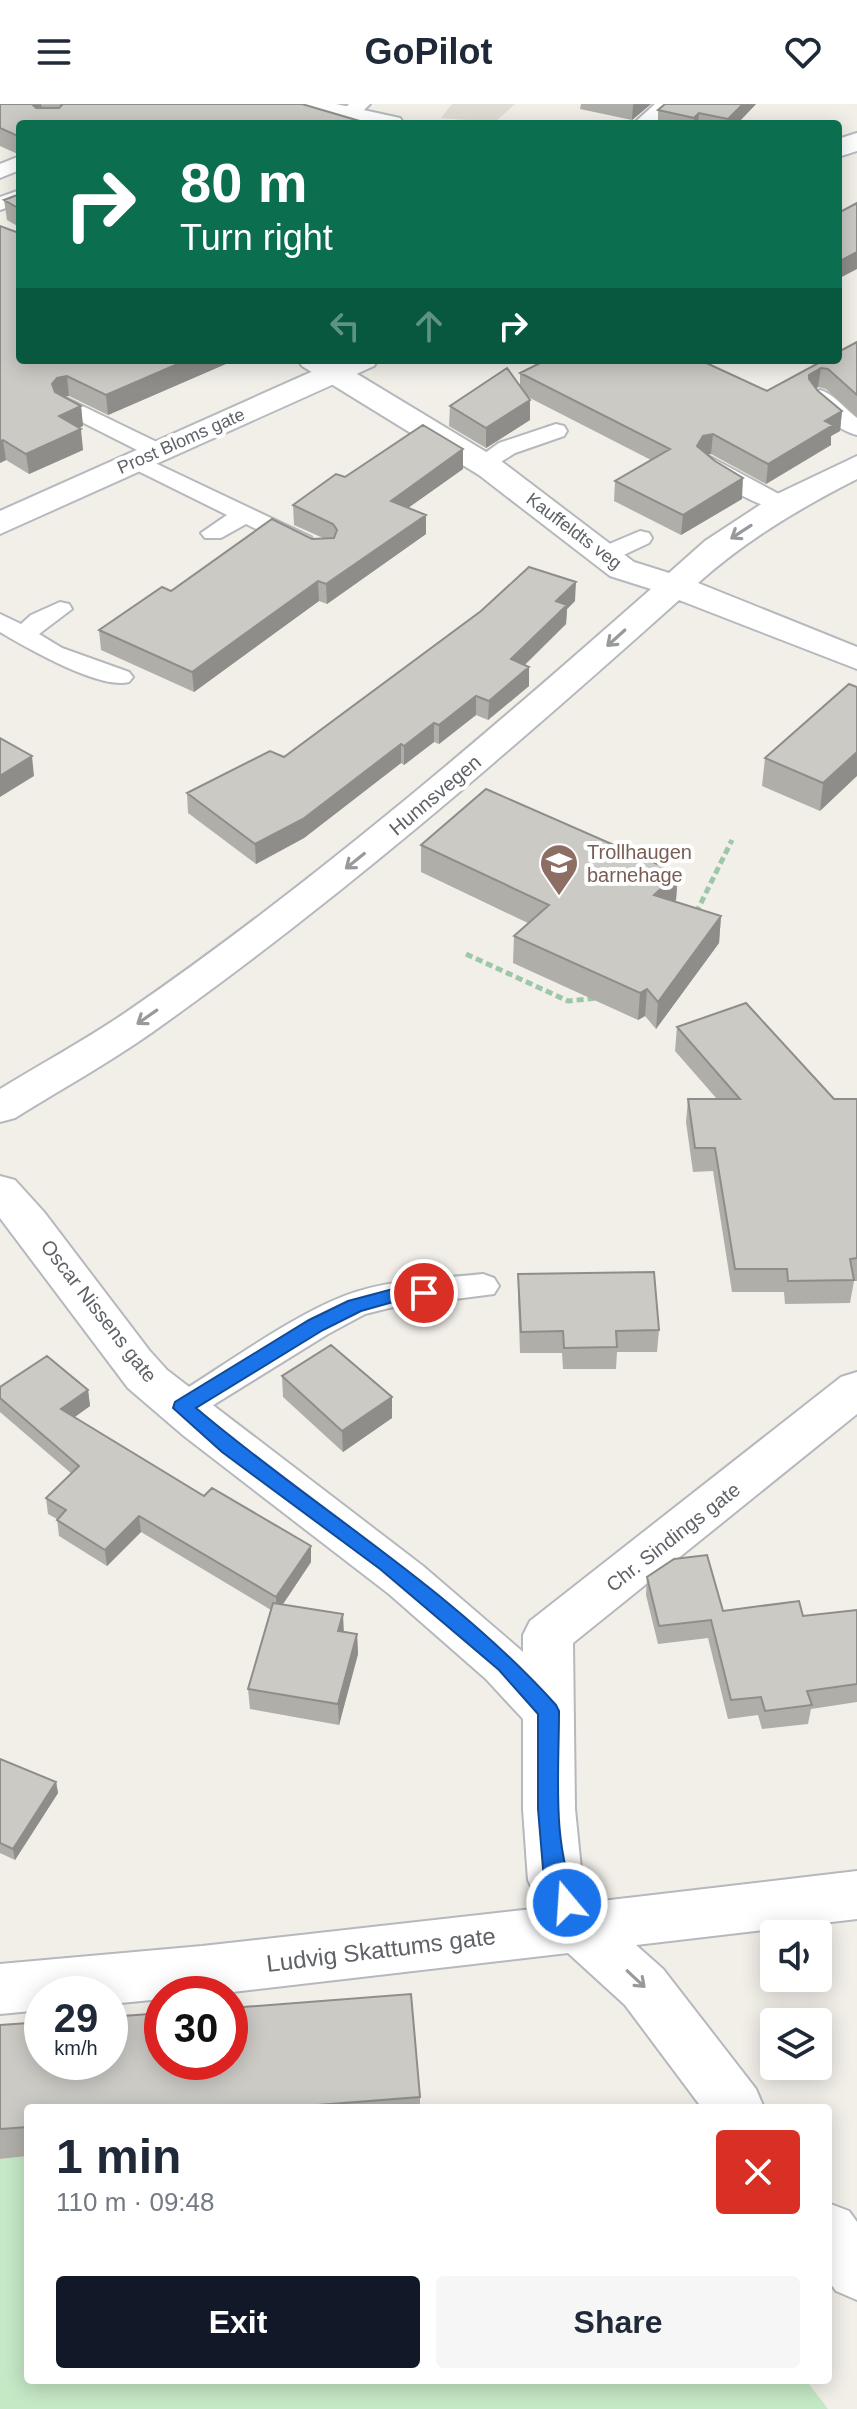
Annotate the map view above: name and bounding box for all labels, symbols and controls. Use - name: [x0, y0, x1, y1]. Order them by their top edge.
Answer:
- icon: menu: [32, 30, 76, 74]
- icon: heart: [781, 30, 825, 74]
- text: GoPilot: [365, 31, 493, 72]
- text: 80 m: [180, 151, 308, 214]
- icon: right: [48, 152, 152, 256]
- text: Turn right: [180, 217, 333, 258]
- icon: left: [323, 304, 367, 348]
- icon: ahead: [407, 304, 451, 348]
- icon: right: [491, 304, 535, 348]
- street label: Prost Bloms gate: [114, 404, 248, 478]
- street label: Kauffeldts veg: [523, 489, 625, 573]
- one-way arrow: [730, 524, 752, 541]
- one-way arrow: [607, 628, 627, 646]
- street label: Hunnsvegen: [385, 750, 485, 840]
- place label: Trollhaugen barnehage: [587, 841, 692, 886]
- school or university icon: Trollhaugen barnehage: [538, 842, 580, 897]
- one-way arrow: [345, 852, 366, 870]
- one-way arrow: [136, 1009, 158, 1025]
- street label: Oscar Nissens gate: [37, 1235, 161, 1387]
- pin: [390, 1259, 458, 1327]
- icon: arrive: [402, 1271, 446, 1315]
- street label: Chr. Sindings gate: [602, 1478, 744, 1596]
- position arrow: [525, 1861, 609, 1945]
- map controls: [760, 1920, 832, 2080]
- button: sound: [760, 1920, 832, 1992]
- street label: Ludvig Skattums gate: [265, 1922, 497, 1977]
- one-way arrow: [626, 1970, 646, 1989]
- speed limit sign: 30: [144, 1976, 248, 2080]
- text: 29: [54, 1996, 98, 2040]
- button: layers: [760, 2008, 832, 2080]
- text: km/h: [54, 2037, 98, 2059]
- text: 1 min: [56, 2130, 181, 2183]
- button: close: [716, 2130, 800, 2214]
- text: 110 m · 09:48: [56, 2187, 215, 2217]
- button: Exit: [56, 2276, 420, 2368]
- button: Share: [436, 2276, 800, 2368]

